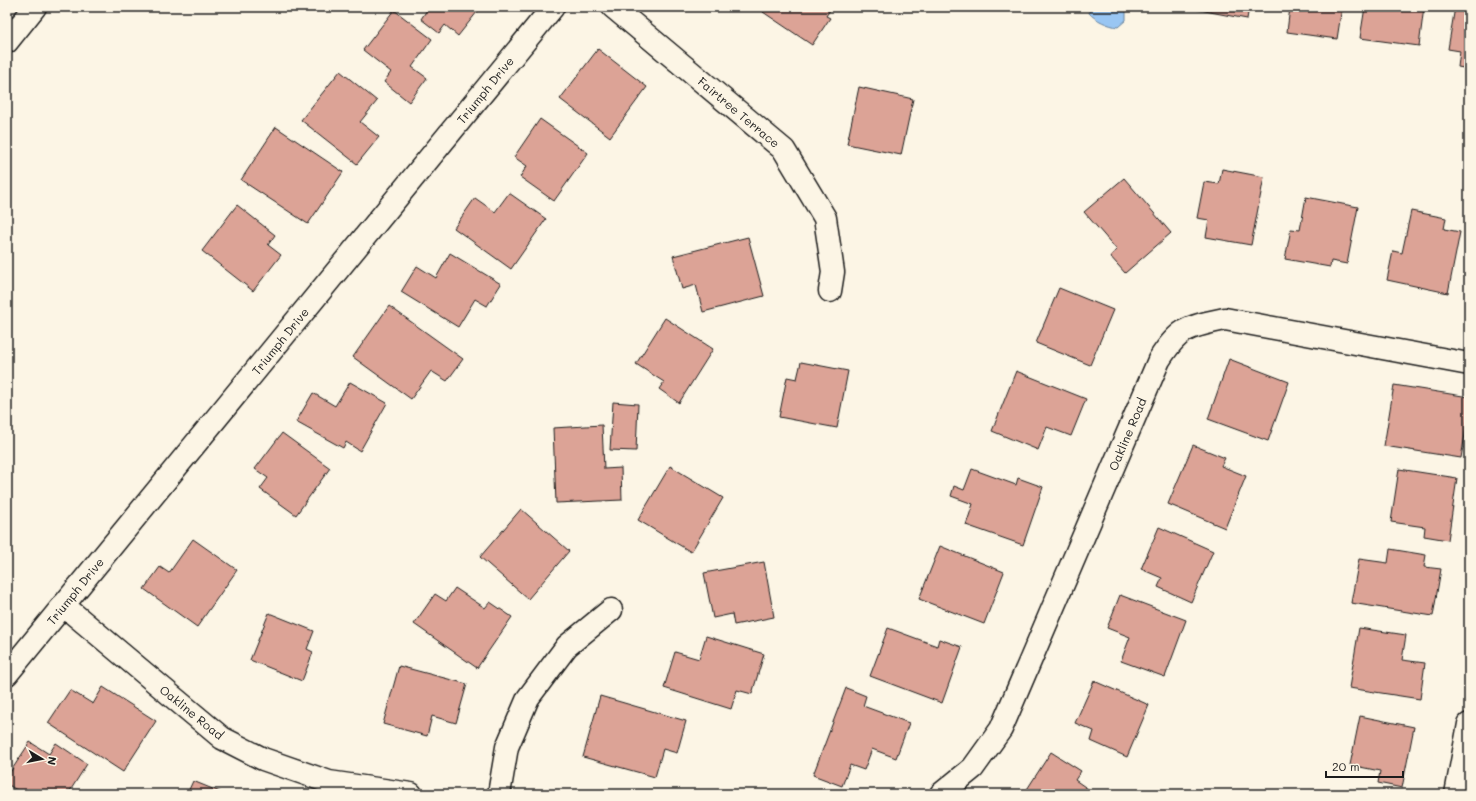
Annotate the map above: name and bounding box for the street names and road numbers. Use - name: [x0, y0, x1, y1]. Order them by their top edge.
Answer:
- street label: Triumph Drive: [453, 53, 517, 127]
- street label: Fairtree Terrace: [695, 73, 783, 151]
- street label: Triumph Drive: [248, 304, 312, 378]
- street label: Oakline Road: [1104, 395, 1150, 473]
- street label: Triumph Drive: [43, 554, 107, 628]
- street label: Oakline Road: [157, 681, 228, 743]

